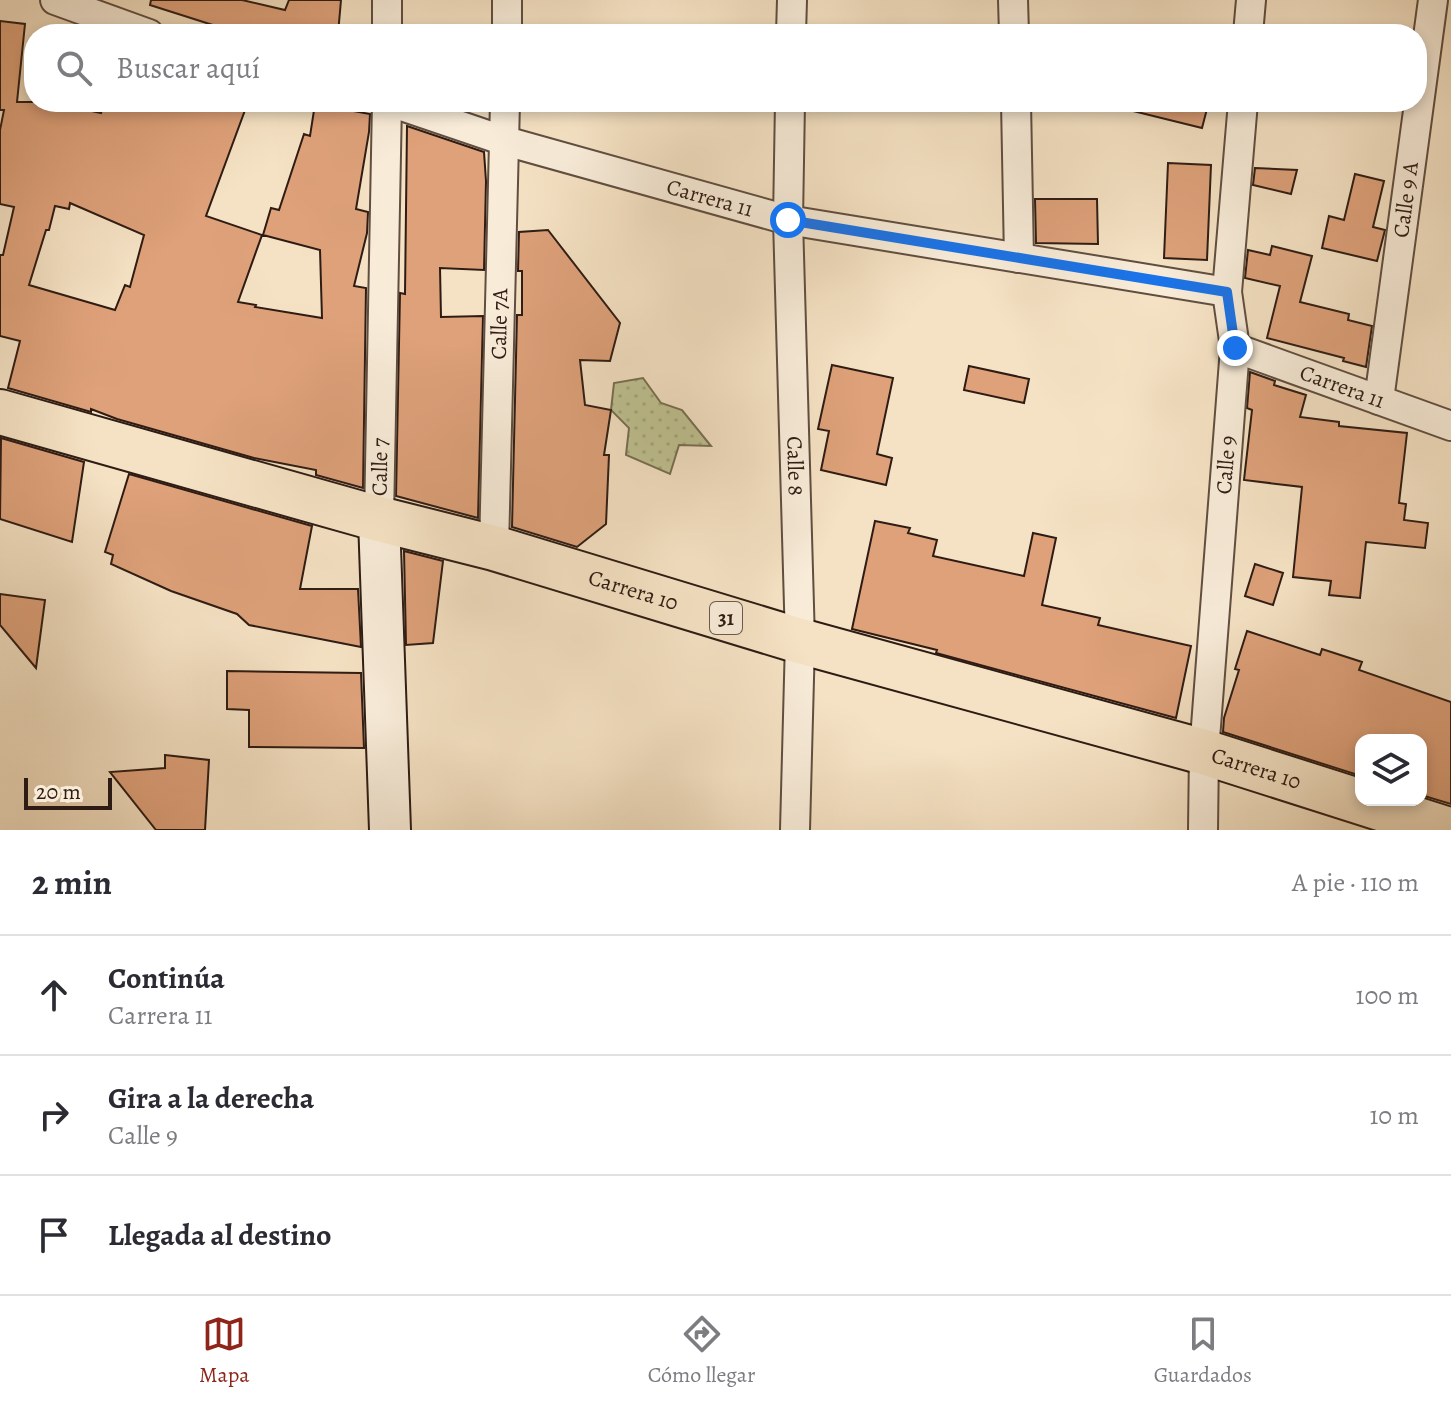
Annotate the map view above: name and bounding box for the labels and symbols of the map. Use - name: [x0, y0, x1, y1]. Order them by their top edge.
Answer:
- street label: Calle 9 A: [1386, 159, 1426, 240]
- street label: Carrera 11: [663, 172, 756, 224]
- route start: [770, 202, 806, 238]
- street label: Calle 7A: [484, 287, 515, 360]
- route end: [1217, 330, 1253, 366]
- street label: Carrera 11: [1296, 358, 1389, 416]
- street label: Calle 9: [1209, 434, 1243, 495]
- street label: Calle 8: [779, 436, 811, 496]
- street label: Calle 7: [364, 437, 396, 496]
- street label: Carrera 10: [585, 563, 682, 618]
- road number: 31: [710, 602, 742, 634]
- street label: Carrera 10: [1208, 740, 1305, 797]
- scale bar: [24, 774, 112, 810]

